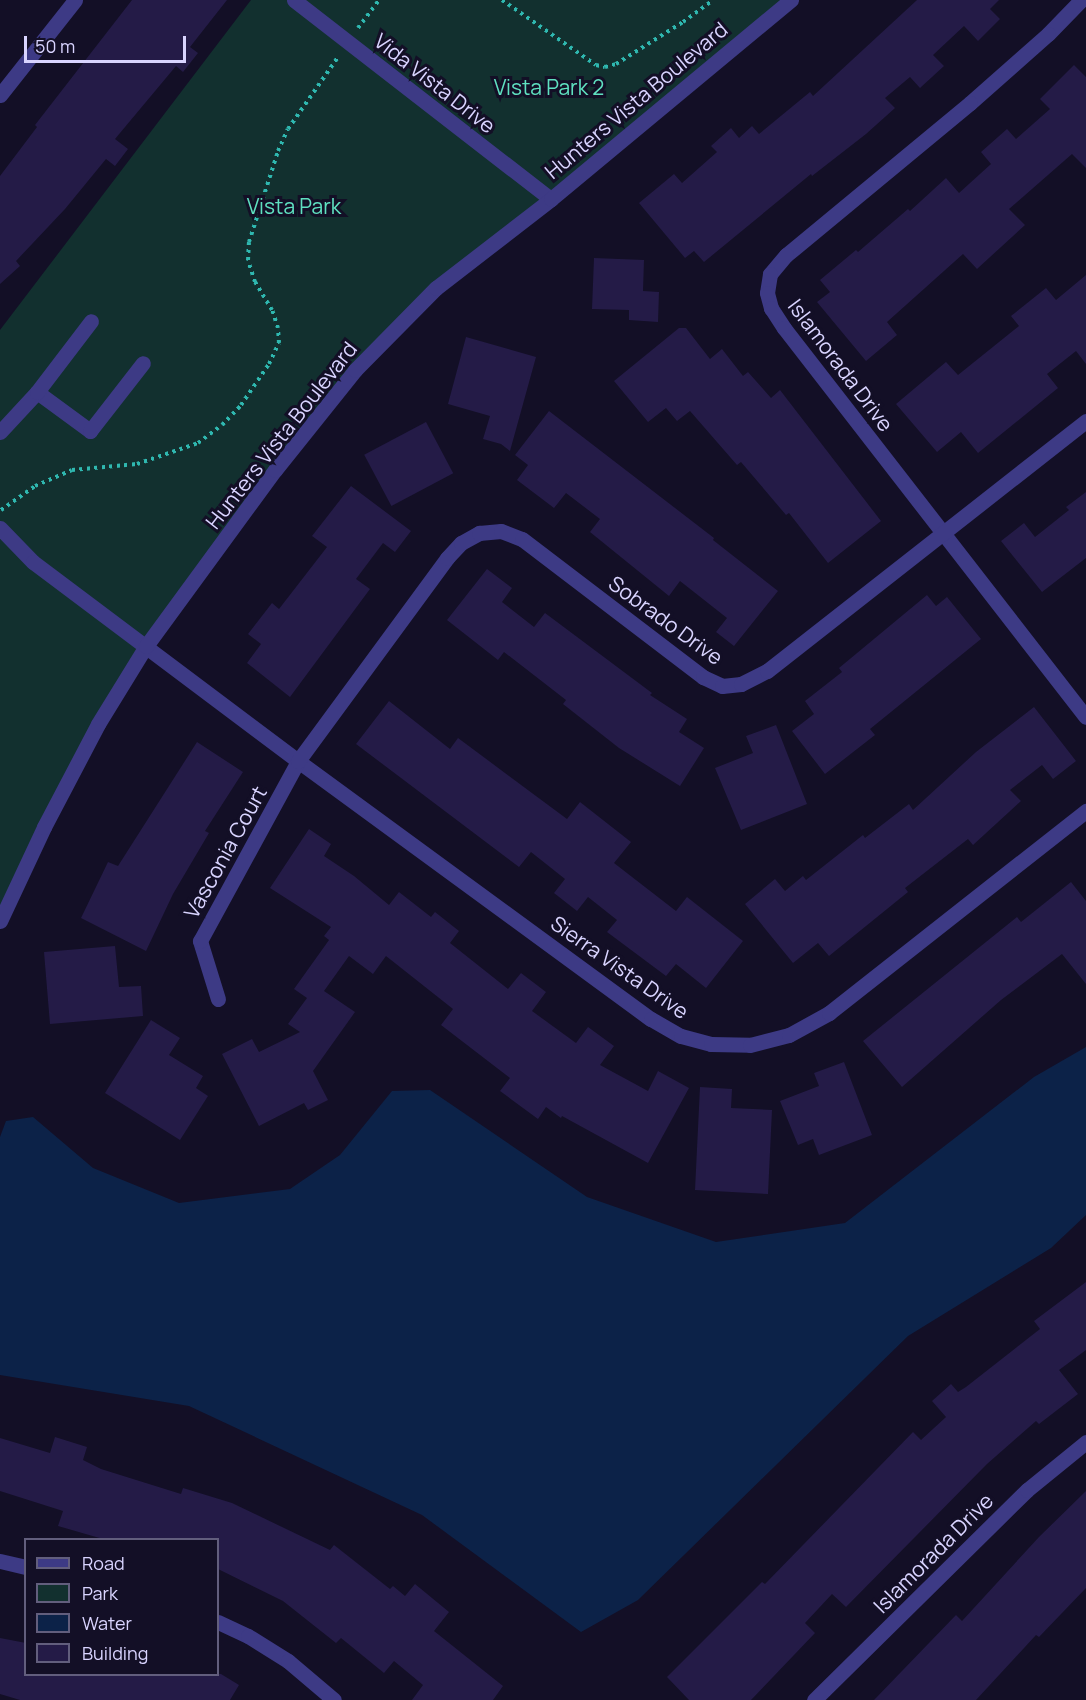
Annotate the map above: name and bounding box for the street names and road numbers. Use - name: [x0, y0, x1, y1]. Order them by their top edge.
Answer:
- street label: Hunters Vista Boulevard: [540, 16, 732, 184]
- street label: Vida Vista Drive: [369, 28, 501, 138]
- street label: Islamorada Drive: [783, 294, 899, 436]
- street label: Hunters Vista Boulevard: [200, 336, 362, 534]
- street label: Sobrado Drive: [604, 570, 728, 670]
- street label: Vasconia Court: [178, 781, 272, 923]
- street label: Sierra Vista Drive: [546, 910, 694, 1024]
- street label: Islamorada Drive: [868, 1488, 998, 1618]

